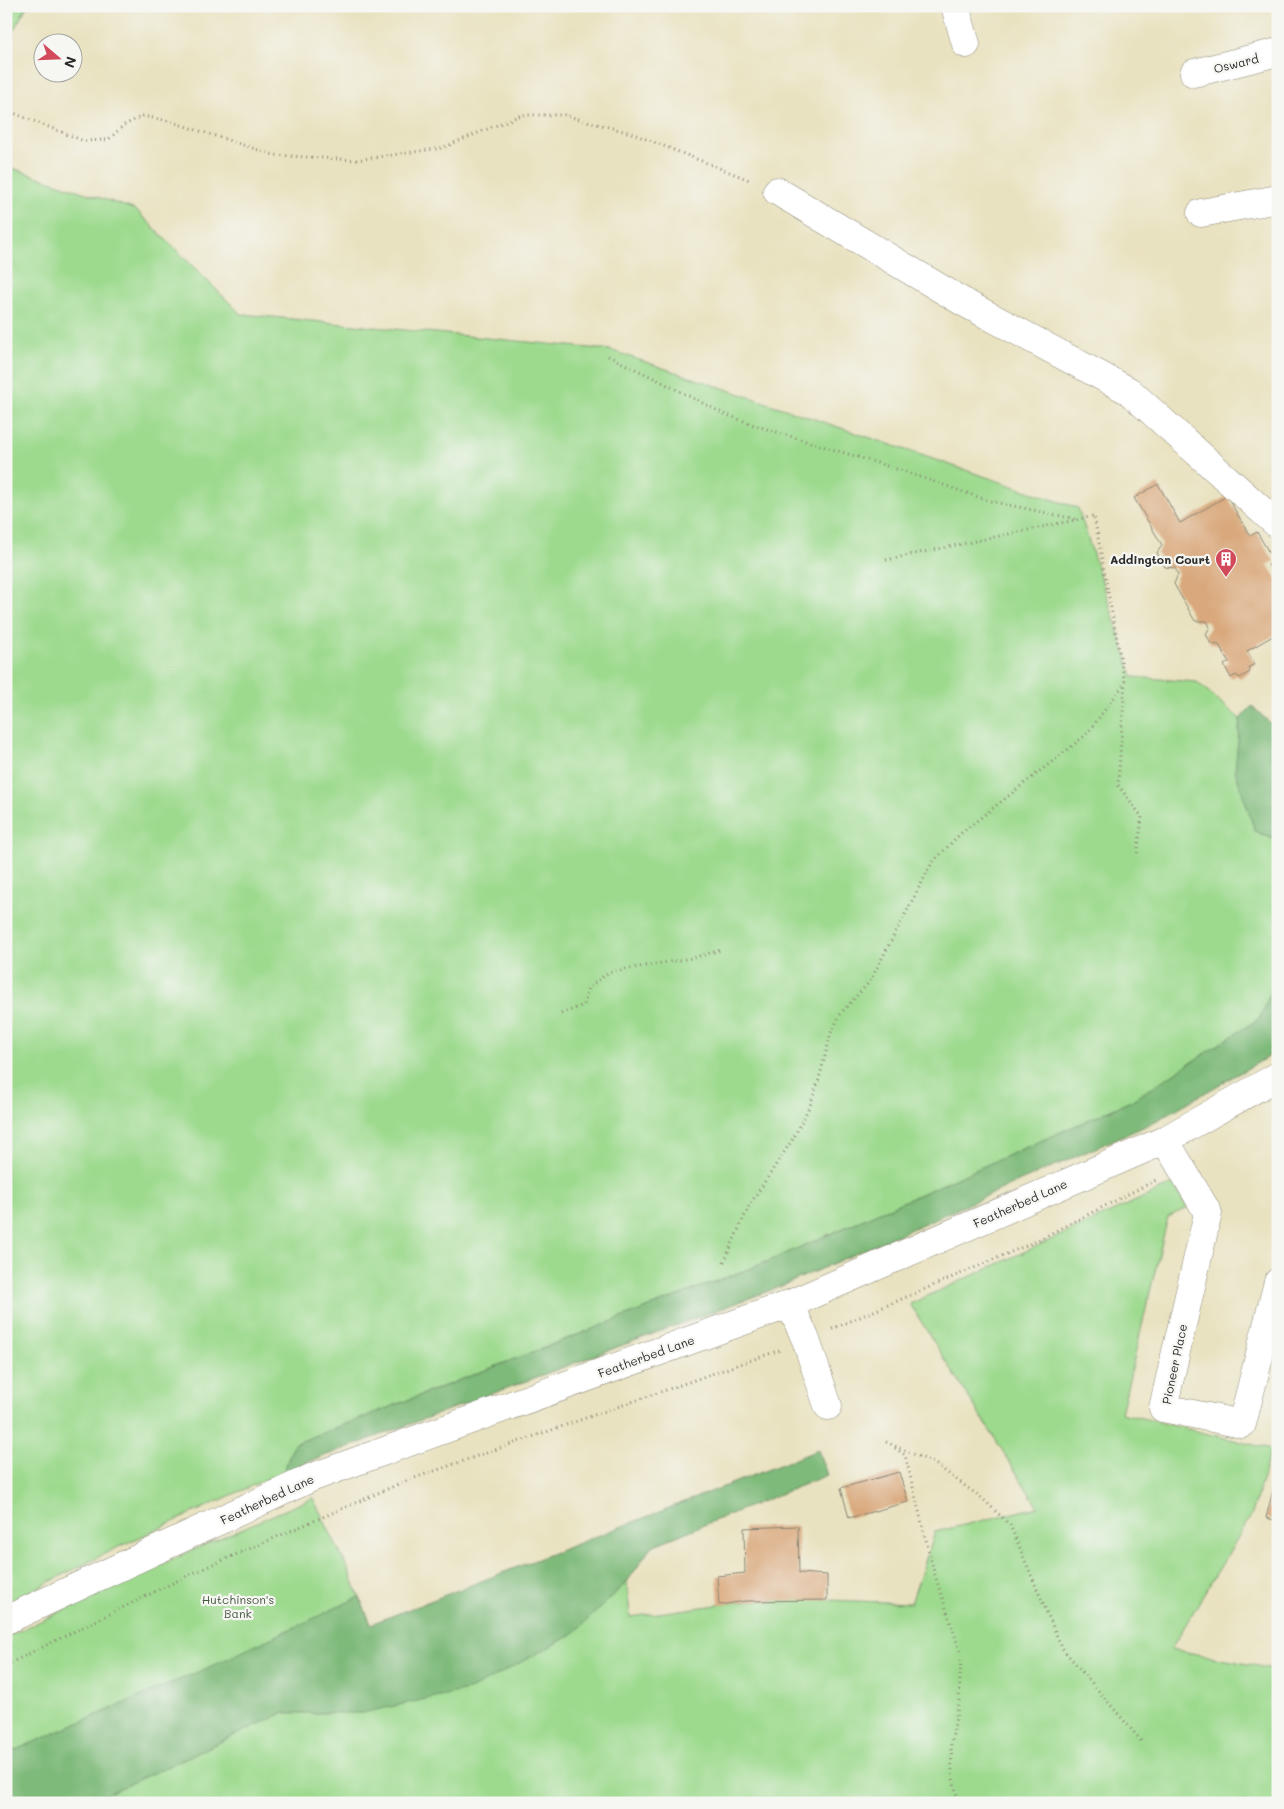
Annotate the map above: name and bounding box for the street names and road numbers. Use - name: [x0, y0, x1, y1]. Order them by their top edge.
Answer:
- street label: Osward: [1212, 50, 1261, 76]
- street label: Featherbed Lane: [970, 1175, 1070, 1231]
- street label: Pioneer Place: [1158, 1322, 1190, 1406]
- street label: Featherbed Lane: [596, 1331, 696, 1381]
- street label: Featherbed Lane: [218, 1470, 316, 1528]

